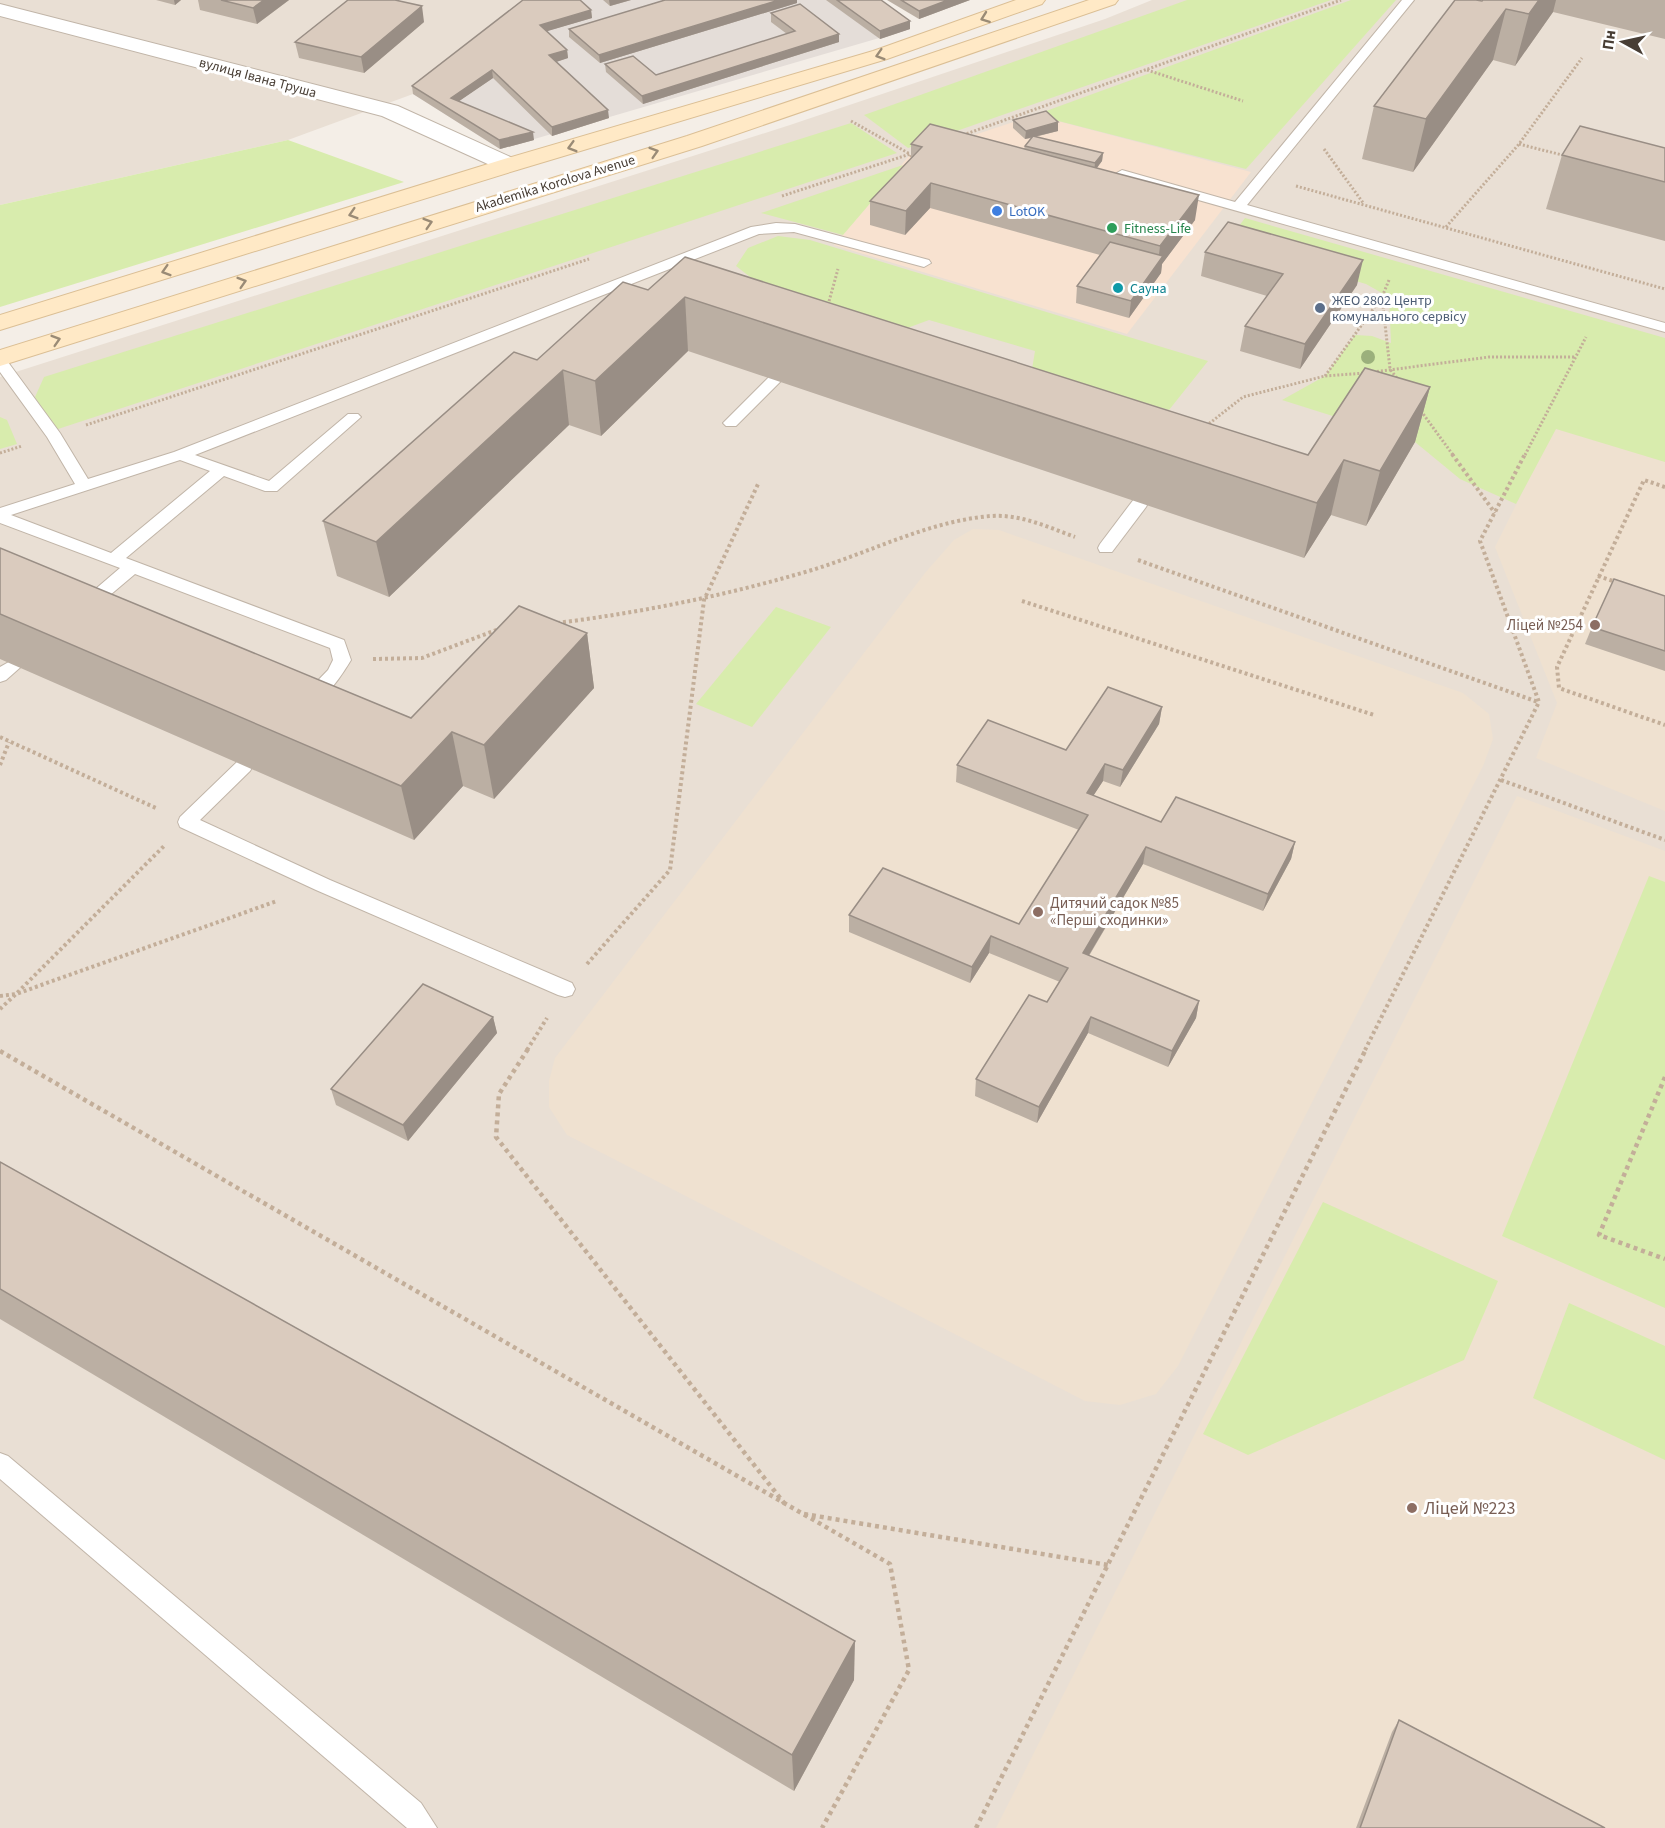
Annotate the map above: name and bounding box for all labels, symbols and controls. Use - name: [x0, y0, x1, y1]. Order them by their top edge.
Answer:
- one-way arrow: [980, 11, 991, 24]
- north arrow: [1593, 12, 1653, 72]
- text: Пн: [1597, 29, 1621, 51]
- one-way arrow: [875, 47, 886, 60]
- street label: вулиця Івана Труша: [197, 53, 319, 103]
- one-way arrow: [567, 140, 578, 152]
- one-way arrow: [648, 147, 659, 159]
- street label: Akademika Korolova Avenue: [473, 150, 638, 218]
- place label: LotOK: [1009, 202, 1046, 222]
- marker: LotOK: [990, 204, 1004, 218]
- one-way arrow: [348, 207, 358, 219]
- one-way arrow: [422, 218, 433, 230]
- place label: Fitness-Life: [1124, 219, 1191, 239]
- marker: Fitness-Life: [1105, 221, 1119, 235]
- one-way arrow: [161, 264, 172, 276]
- one-way arrow: [236, 277, 247, 289]
- place label: Сауна: [1130, 279, 1167, 299]
- marker: Сауна: [1111, 281, 1125, 295]
- place label: ЖЕО 2802 Центр комунального сервісу: [1332, 291, 1467, 327]
- marker: ЖЕО 2802 Центр комунального сервісу: [1313, 301, 1327, 315]
- one-way arrow: [50, 335, 61, 347]
- place label: Ліцей №254: [1507, 615, 1584, 636]
- marker: Ліцей №254: [1588, 618, 1602, 632]
- place label: Дитячий садок №85 «Перші сходинки»: [1050, 893, 1179, 931]
- marker: Дитячий садок №85 «Перші сходинки»: [1031, 905, 1045, 919]
- place label: Ліцей №223: [1424, 1496, 1515, 1521]
- marker: Ліцей №223: [1405, 1501, 1419, 1515]

